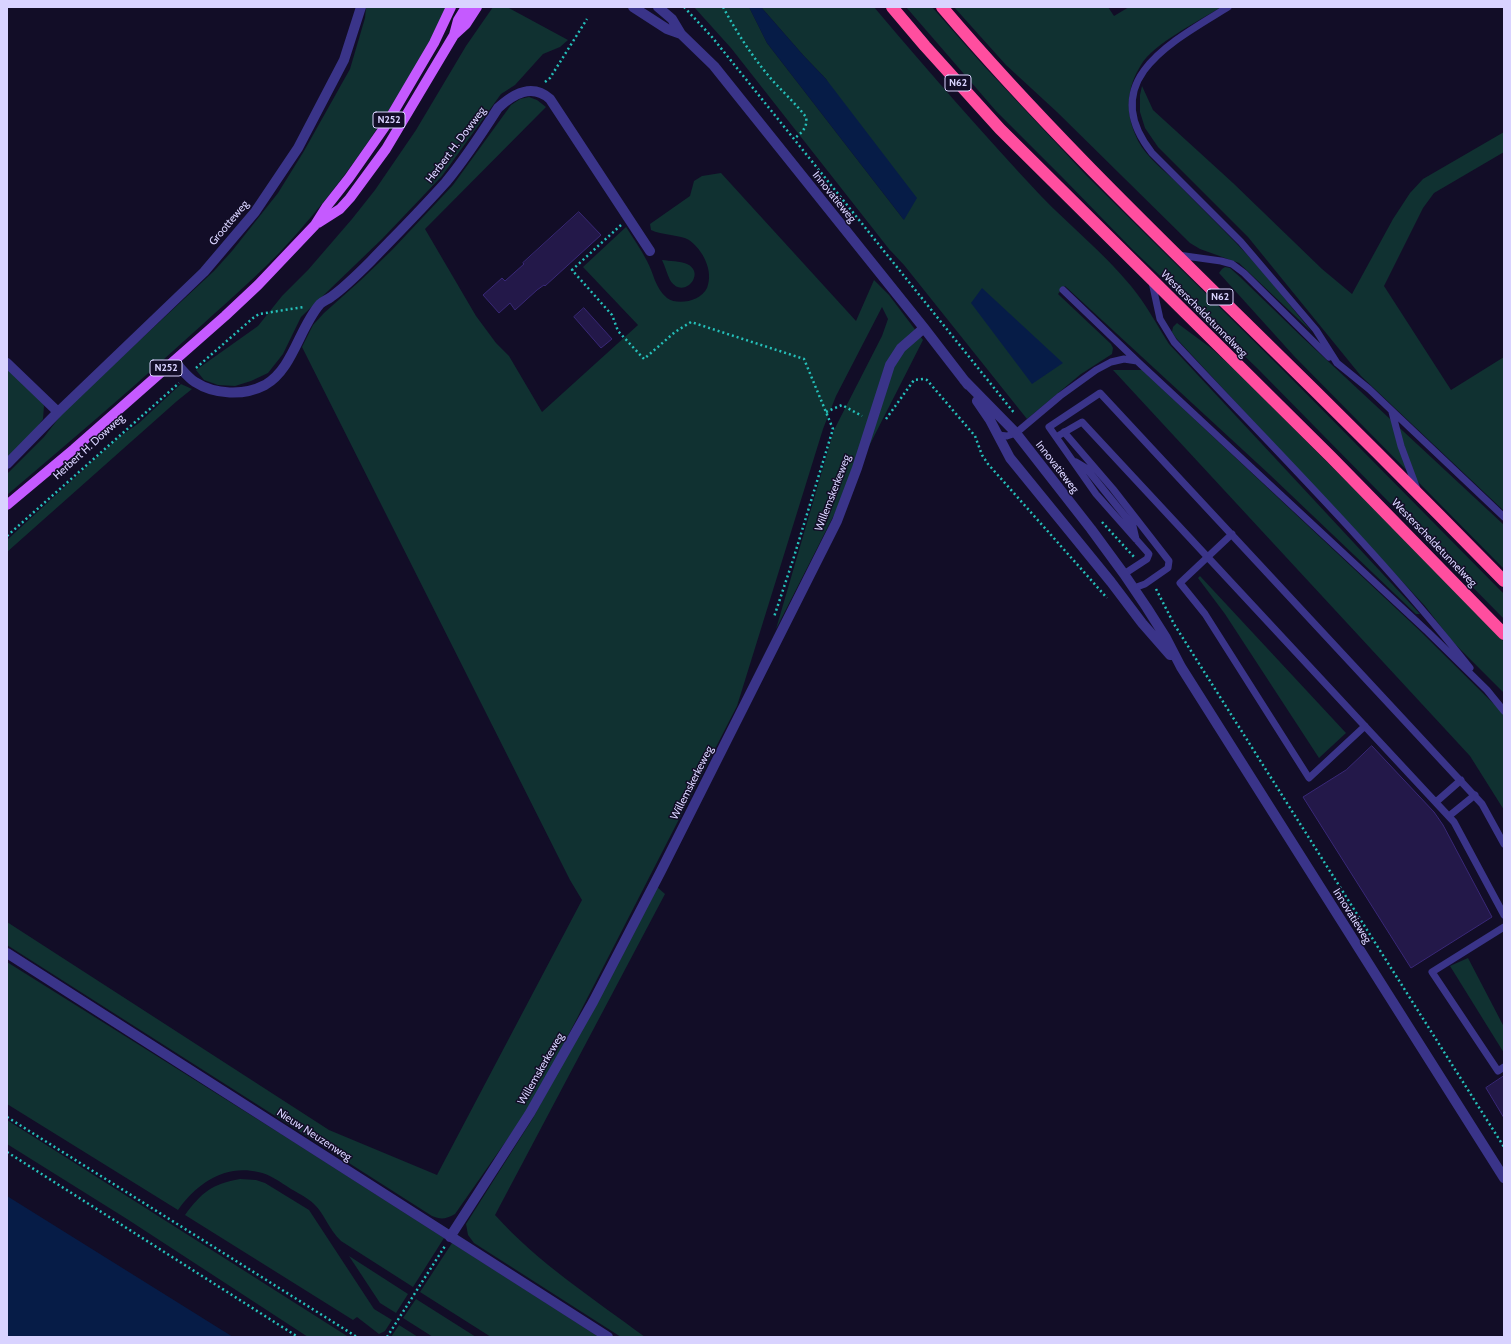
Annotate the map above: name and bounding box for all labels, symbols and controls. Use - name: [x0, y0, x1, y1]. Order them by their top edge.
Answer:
- road number: N62: [945, 75, 971, 91]
- street label: Herbert H. Dowweg: [423, 104, 489, 186]
- road number: N252: [373, 112, 405, 128]
- street label: Innovatieweg: [809, 169, 859, 225]
- street label: Grootteweg: [206, 198, 252, 248]
- street label: Westerscheldetunnelweg: [1158, 268, 1250, 360]
- road number: N62: [1207, 289, 1233, 305]
- road number: N252: [150, 360, 182, 376]
- street label: Herbert H. Dowweg: [51, 411, 127, 483]
- street label: Innovatieweg: [1033, 438, 1081, 496]
- street label: Willemskerkeweg: [812, 453, 854, 533]
- street label: Westerscheldetunnelweg: [1389, 496, 1479, 590]
- street label: Willemskerkeweg: [668, 744, 716, 822]
- street label: Innovatieweg: [1330, 886, 1374, 946]
- street label: Willemskerkeweg: [515, 1031, 567, 1107]
- street label: Nieuw Neuzenweg: [274, 1106, 354, 1164]

